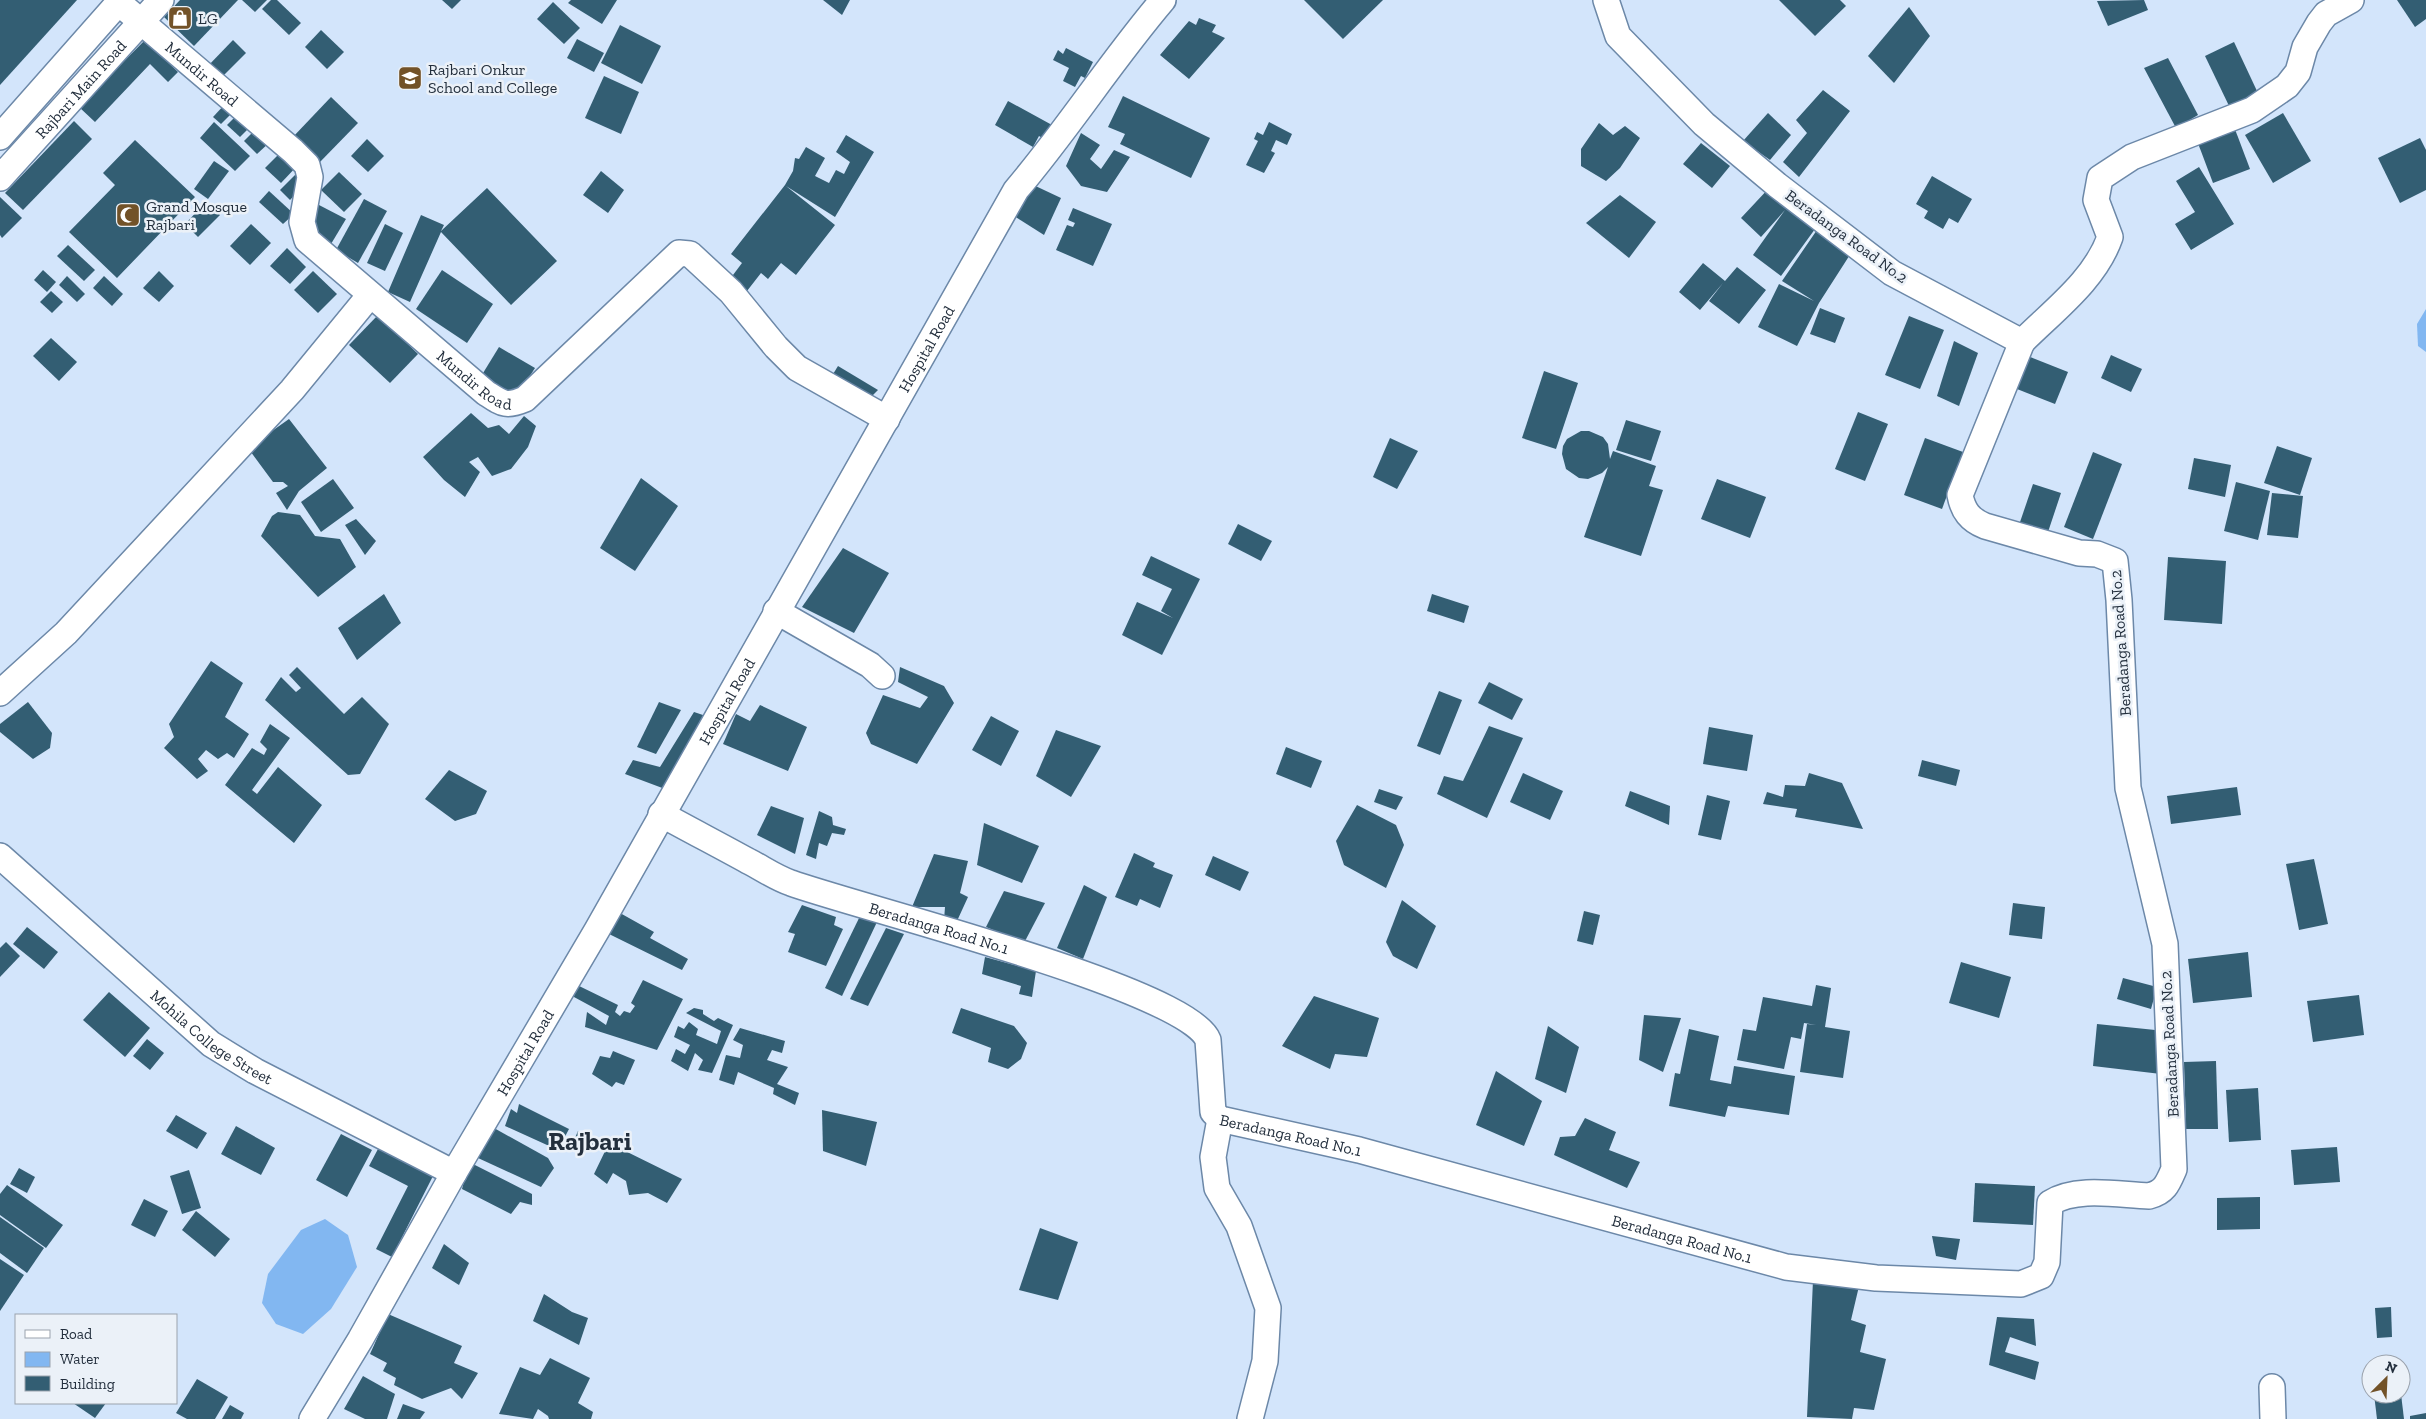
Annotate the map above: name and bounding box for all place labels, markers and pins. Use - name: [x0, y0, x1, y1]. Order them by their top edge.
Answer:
- shop icon: LG: [167, 5, 193, 31]
- place label: LG: [198, 9, 218, 28]
- place label: Rajbari Onkur School and College: [428, 60, 557, 97]
- school or university icon: Rajbari Onkur School and College: [397, 65, 423, 91]
- place label: Grand Mosque Rajbari: [146, 197, 247, 234]
- mosque icon: Grand Mosque Rajbari: [115, 202, 141, 228]

